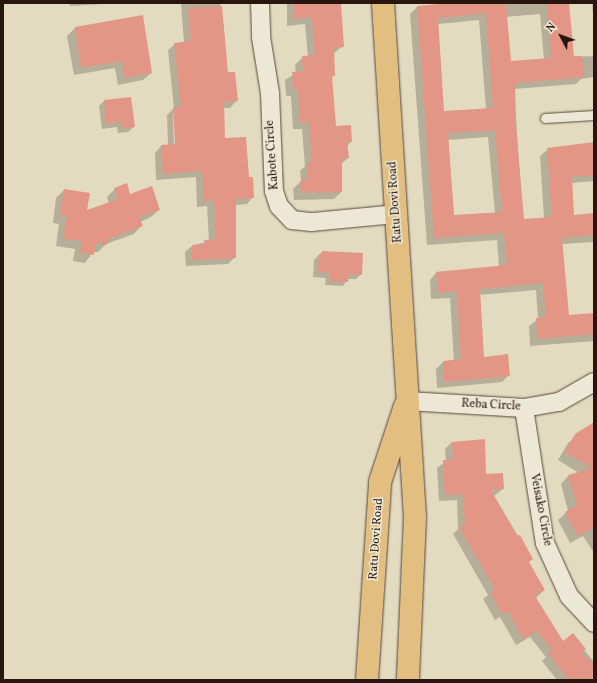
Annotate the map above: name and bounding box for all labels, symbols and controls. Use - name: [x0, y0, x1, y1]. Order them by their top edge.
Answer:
- north arrow: [541, 16, 581, 56]
- text: N: [543, 20, 560, 36]
- street label: Kabote Circle: [263, 120, 283, 190]
- street label: Ratu Dovi Road: [386, 161, 406, 243]
- street label: Reba Circle: [461, 397, 521, 415]
- street label: Veisako Circle: [526, 473, 554, 547]
- street label: Ratu Dovi Road: [367, 498, 387, 580]

